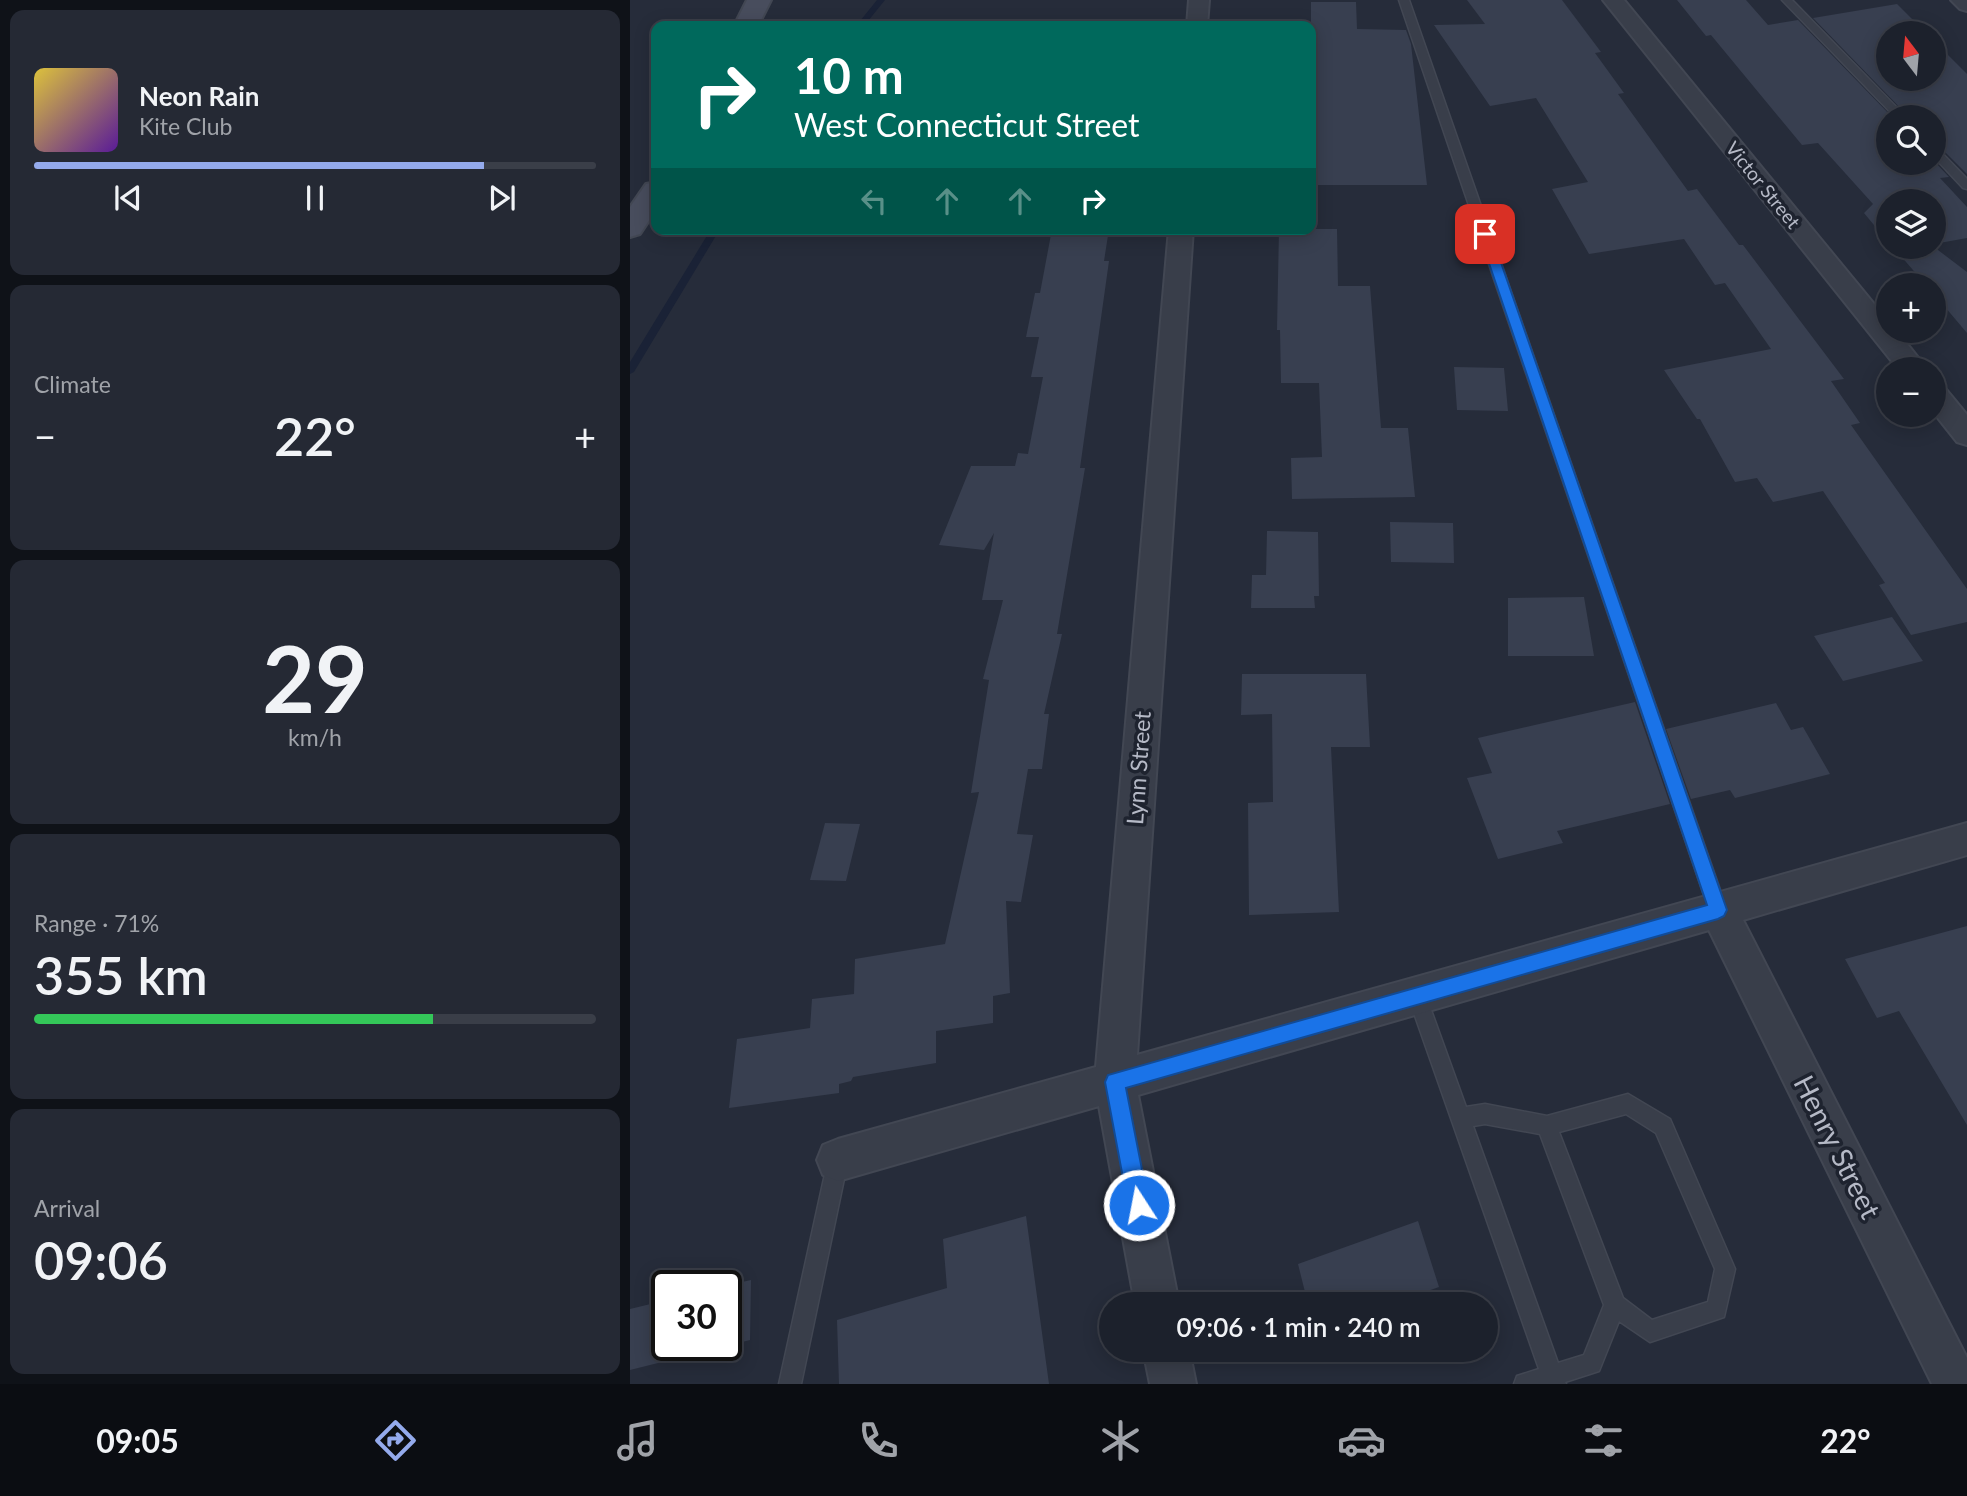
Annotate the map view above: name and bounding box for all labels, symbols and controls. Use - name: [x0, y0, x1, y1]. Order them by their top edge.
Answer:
- north arrow: [1876, 21, 1946, 91]
- map controls: [1876, 21, 1946, 427]
- text: 10 m: [794, 46, 904, 104]
- icon: right: [679, 49, 770, 140]
- text: Neon Rain: [139, 80, 259, 112]
- text: West Connecticut Street: [794, 105, 1140, 144]
- button: search: [1876, 105, 1946, 175]
- text: Kite Club: [139, 112, 232, 140]
- street label: Victor Street: [1721, 136, 1806, 233]
- icon: previous: [109, 179, 147, 217]
- icon: pause: [296, 179, 334, 217]
- icon: next: [483, 179, 521, 217]
- icon: left: [855, 182, 893, 220]
- icon: ahead: [928, 182, 966, 220]
- icon: ahead: [1001, 182, 1039, 220]
- icon: right: [1074, 182, 1112, 220]
- button: layers: [1876, 189, 1946, 259]
- pin: [1455, 204, 1515, 264]
- icon: arrive: [1466, 215, 1504, 253]
- button: +: [1876, 273, 1946, 343]
- button: −: [1876, 357, 1946, 427]
- text: Climate: [34, 370, 111, 398]
- text: 22°: [274, 405, 356, 467]
- text: −: [34, 413, 56, 459]
- text: +: [574, 413, 596, 459]
- text: 29: [262, 623, 368, 732]
- street label: Lynn Street: [1120, 710, 1156, 826]
- text: km/h: [288, 723, 342, 751]
- text: Range · 71%: [34, 909, 159, 937]
- text: 355 km: [34, 944, 208, 1006]
- street label: Henry Street: [1787, 1069, 1888, 1224]
- position arrow: [1102, 1168, 1176, 1242]
- text: Arrival: [34, 1194, 100, 1222]
- text: 09:06: [34, 1229, 168, 1291]
- speed limit sign: 30: [651, 1270, 742, 1361]
- text: 09:06 · 1 min · 240 m: [1176, 1311, 1421, 1343]
- icon: directions: [371, 1416, 420, 1465]
- icon: music: [613, 1416, 662, 1465]
- icon: phone: [854, 1416, 903, 1465]
- icon: climate: [1096, 1416, 1145, 1465]
- icon: car: [1337, 1416, 1386, 1465]
- icon: filters: [1579, 1416, 1628, 1465]
- text: 09:05: [96, 1421, 179, 1460]
- text: 22°: [1820, 1421, 1871, 1460]

